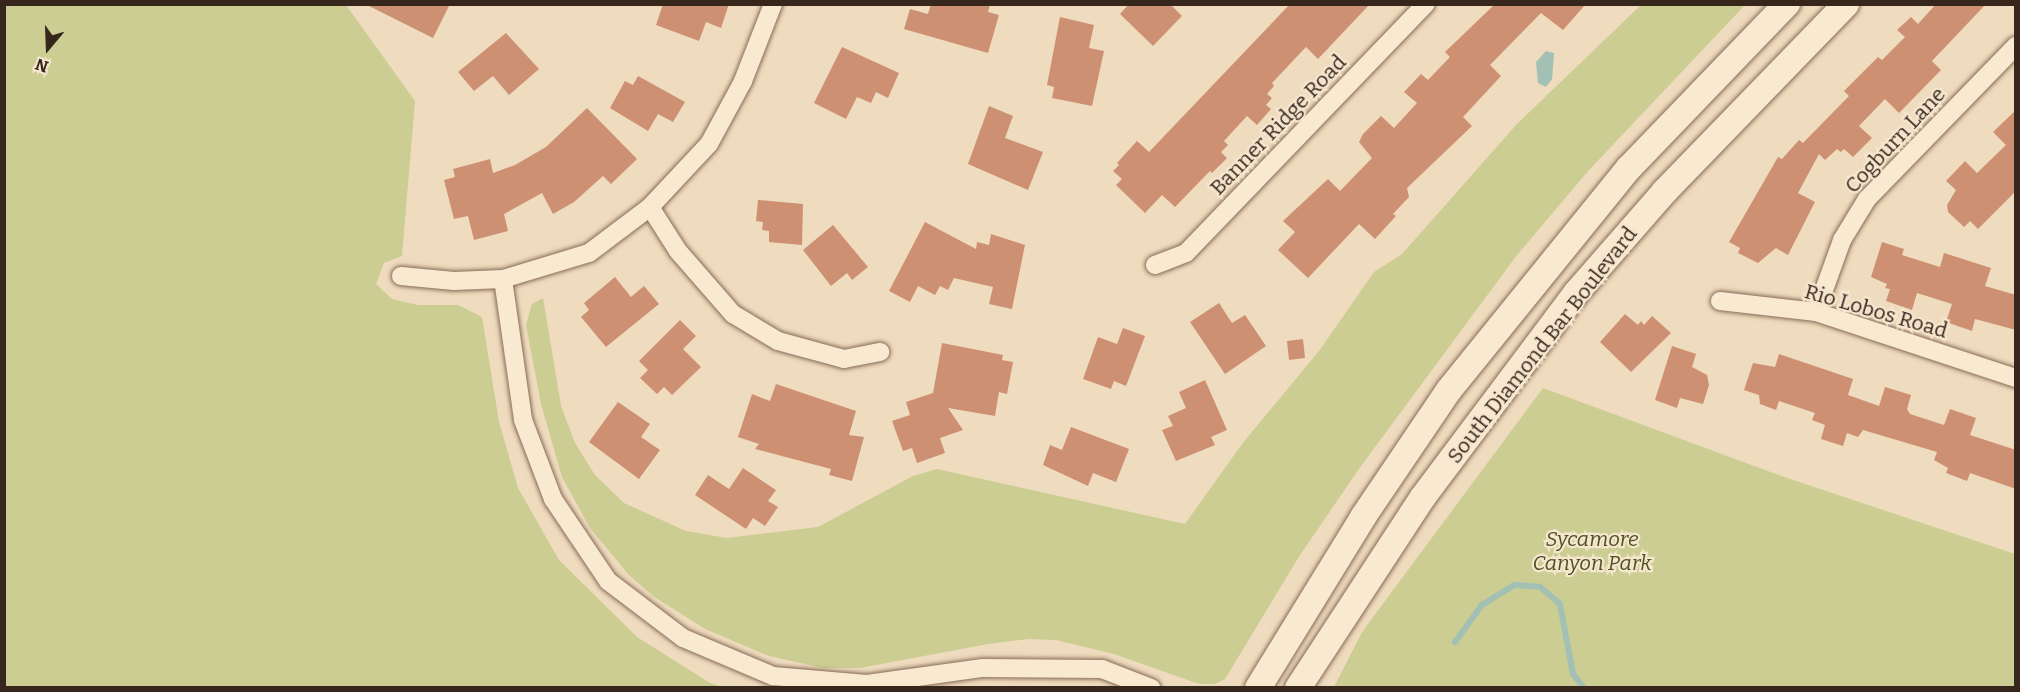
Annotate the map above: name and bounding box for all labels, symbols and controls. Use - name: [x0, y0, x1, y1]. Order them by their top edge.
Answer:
- north arrow: [18, 18, 78, 78]
- street label: Banner Ridge Road: [1205, 50, 1351, 200]
- text: N: [33, 55, 51, 76]
- street label: Cogburn Lane: [1839, 82, 1951, 198]
- street label: South Diamond Bar Boulevard: [1442, 222, 1642, 468]
- street label: Rio Lobos Road: [1802, 279, 1950, 343]
- park label: Sycamore Canyon Park: [1532, 526, 1652, 576]

